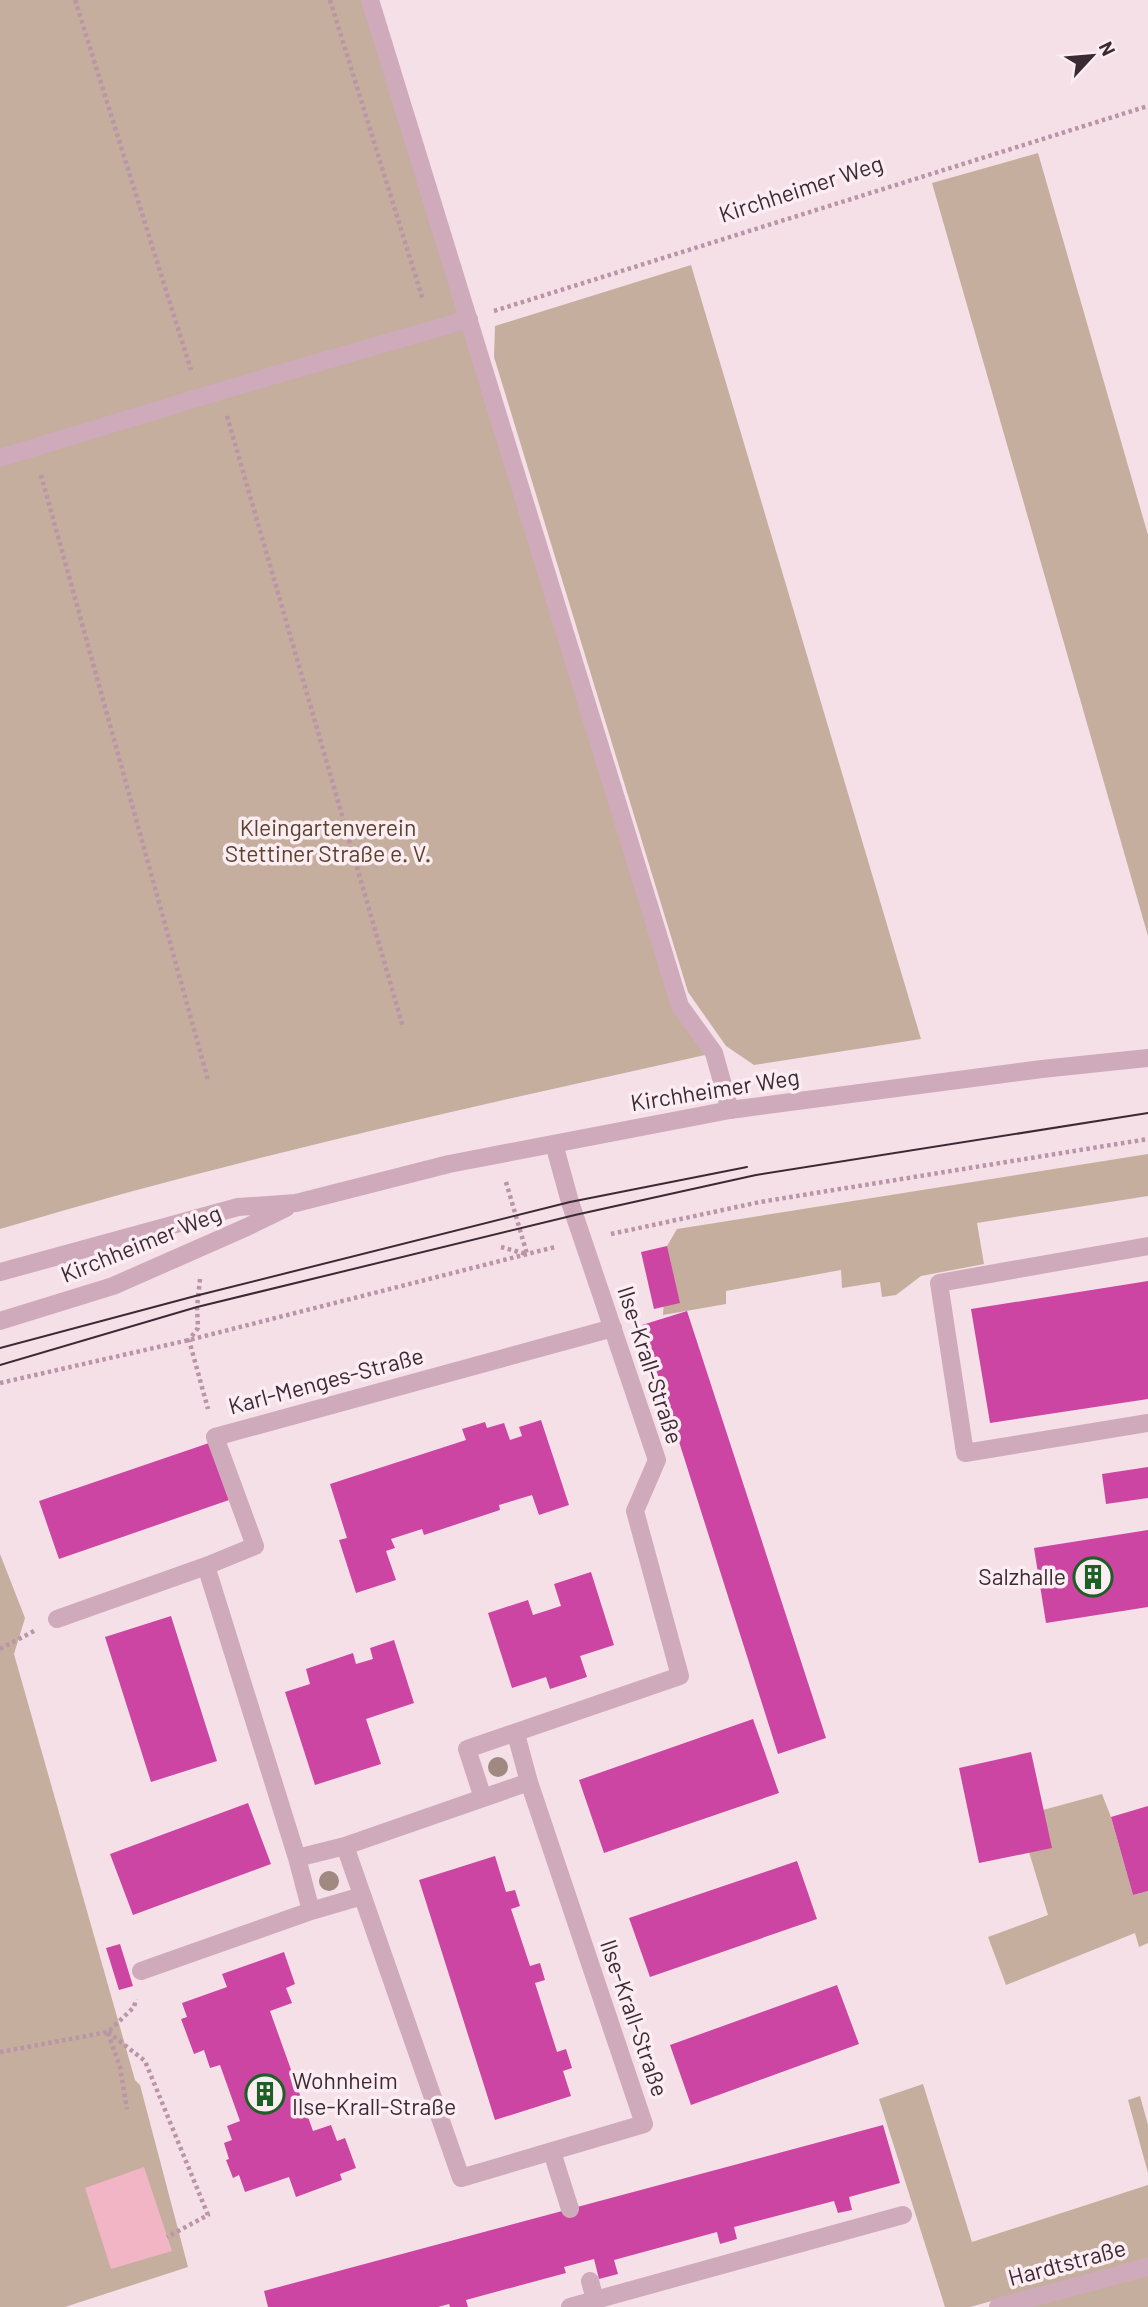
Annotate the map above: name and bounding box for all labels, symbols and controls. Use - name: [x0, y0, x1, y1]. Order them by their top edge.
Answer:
- north arrow: [1057, 21, 1127, 91]
- text: N: [1095, 38, 1121, 59]
- street label: Kirchheimer Weg: [715, 148, 886, 228]
- park label: Kleingartenverein Stettiner Straße e. V.: [225, 813, 431, 867]
- street label: Kirchheimer Weg: [628, 1062, 801, 1116]
- street label: Kirchheimer Weg: [56, 1198, 225, 1288]
- street label: Ilse-Krall-Straße: [612, 1282, 690, 1447]
- street label: Karl-Menges-Straße: [225, 1340, 426, 1420]
- building icon: Salzhalle: [1072, 1556, 1114, 1598]
- place label: Salzhalle: [978, 1562, 1066, 1590]
- street label: Ilse-Krall-Straße: [595, 1935, 675, 2100]
- place label: Wohnheim Ilse-Krall-Straße: [292, 2066, 456, 2120]
- building icon: Wohnheim Ilse-Krall-Straße: [244, 2073, 286, 2115]
- street label: Hardtstraße: [1005, 2233, 1129, 2291]

